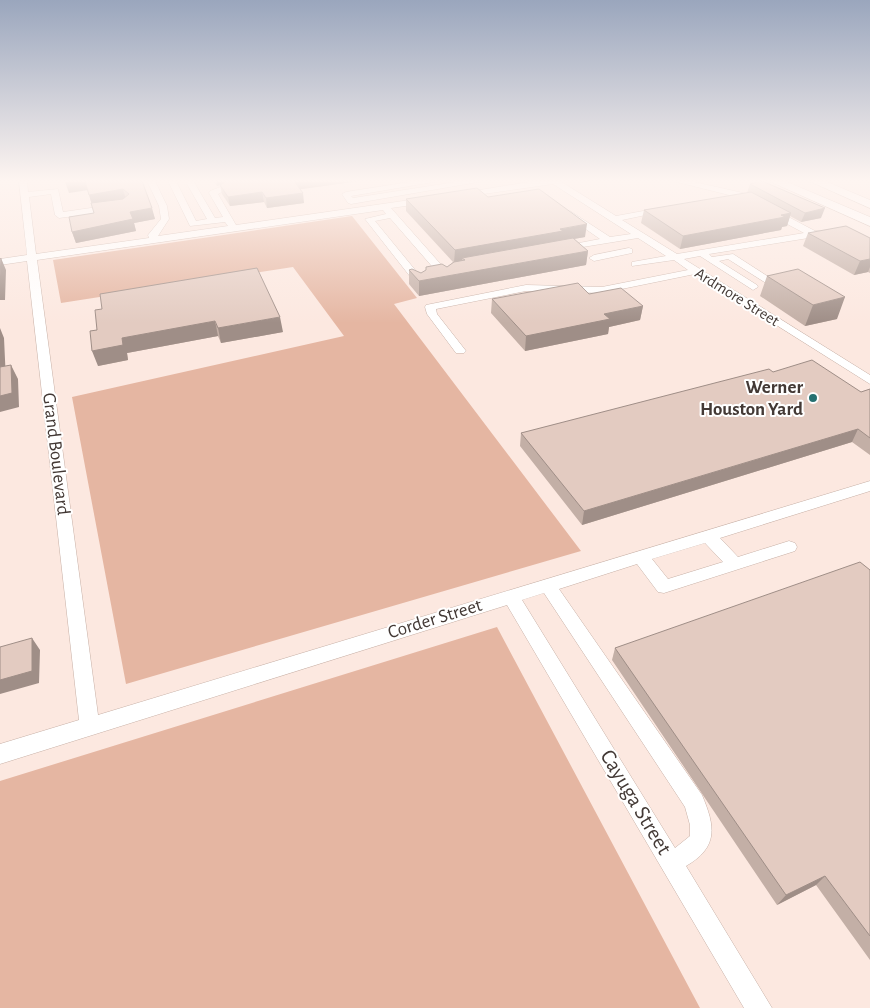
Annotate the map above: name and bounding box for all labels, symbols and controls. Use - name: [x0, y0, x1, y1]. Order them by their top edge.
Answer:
- street label: Ardmore Street: [692, 265, 782, 329]
- place label: Werner Houston Yard: [700, 378, 803, 419]
- street label: Grand Boulevard: [39, 392, 73, 516]
- marker: Werner Houston Yard: [807, 392, 819, 404]
- street label: Corder Street: [386, 596, 484, 642]
- street label: Cayuga Street: [596, 746, 676, 858]

